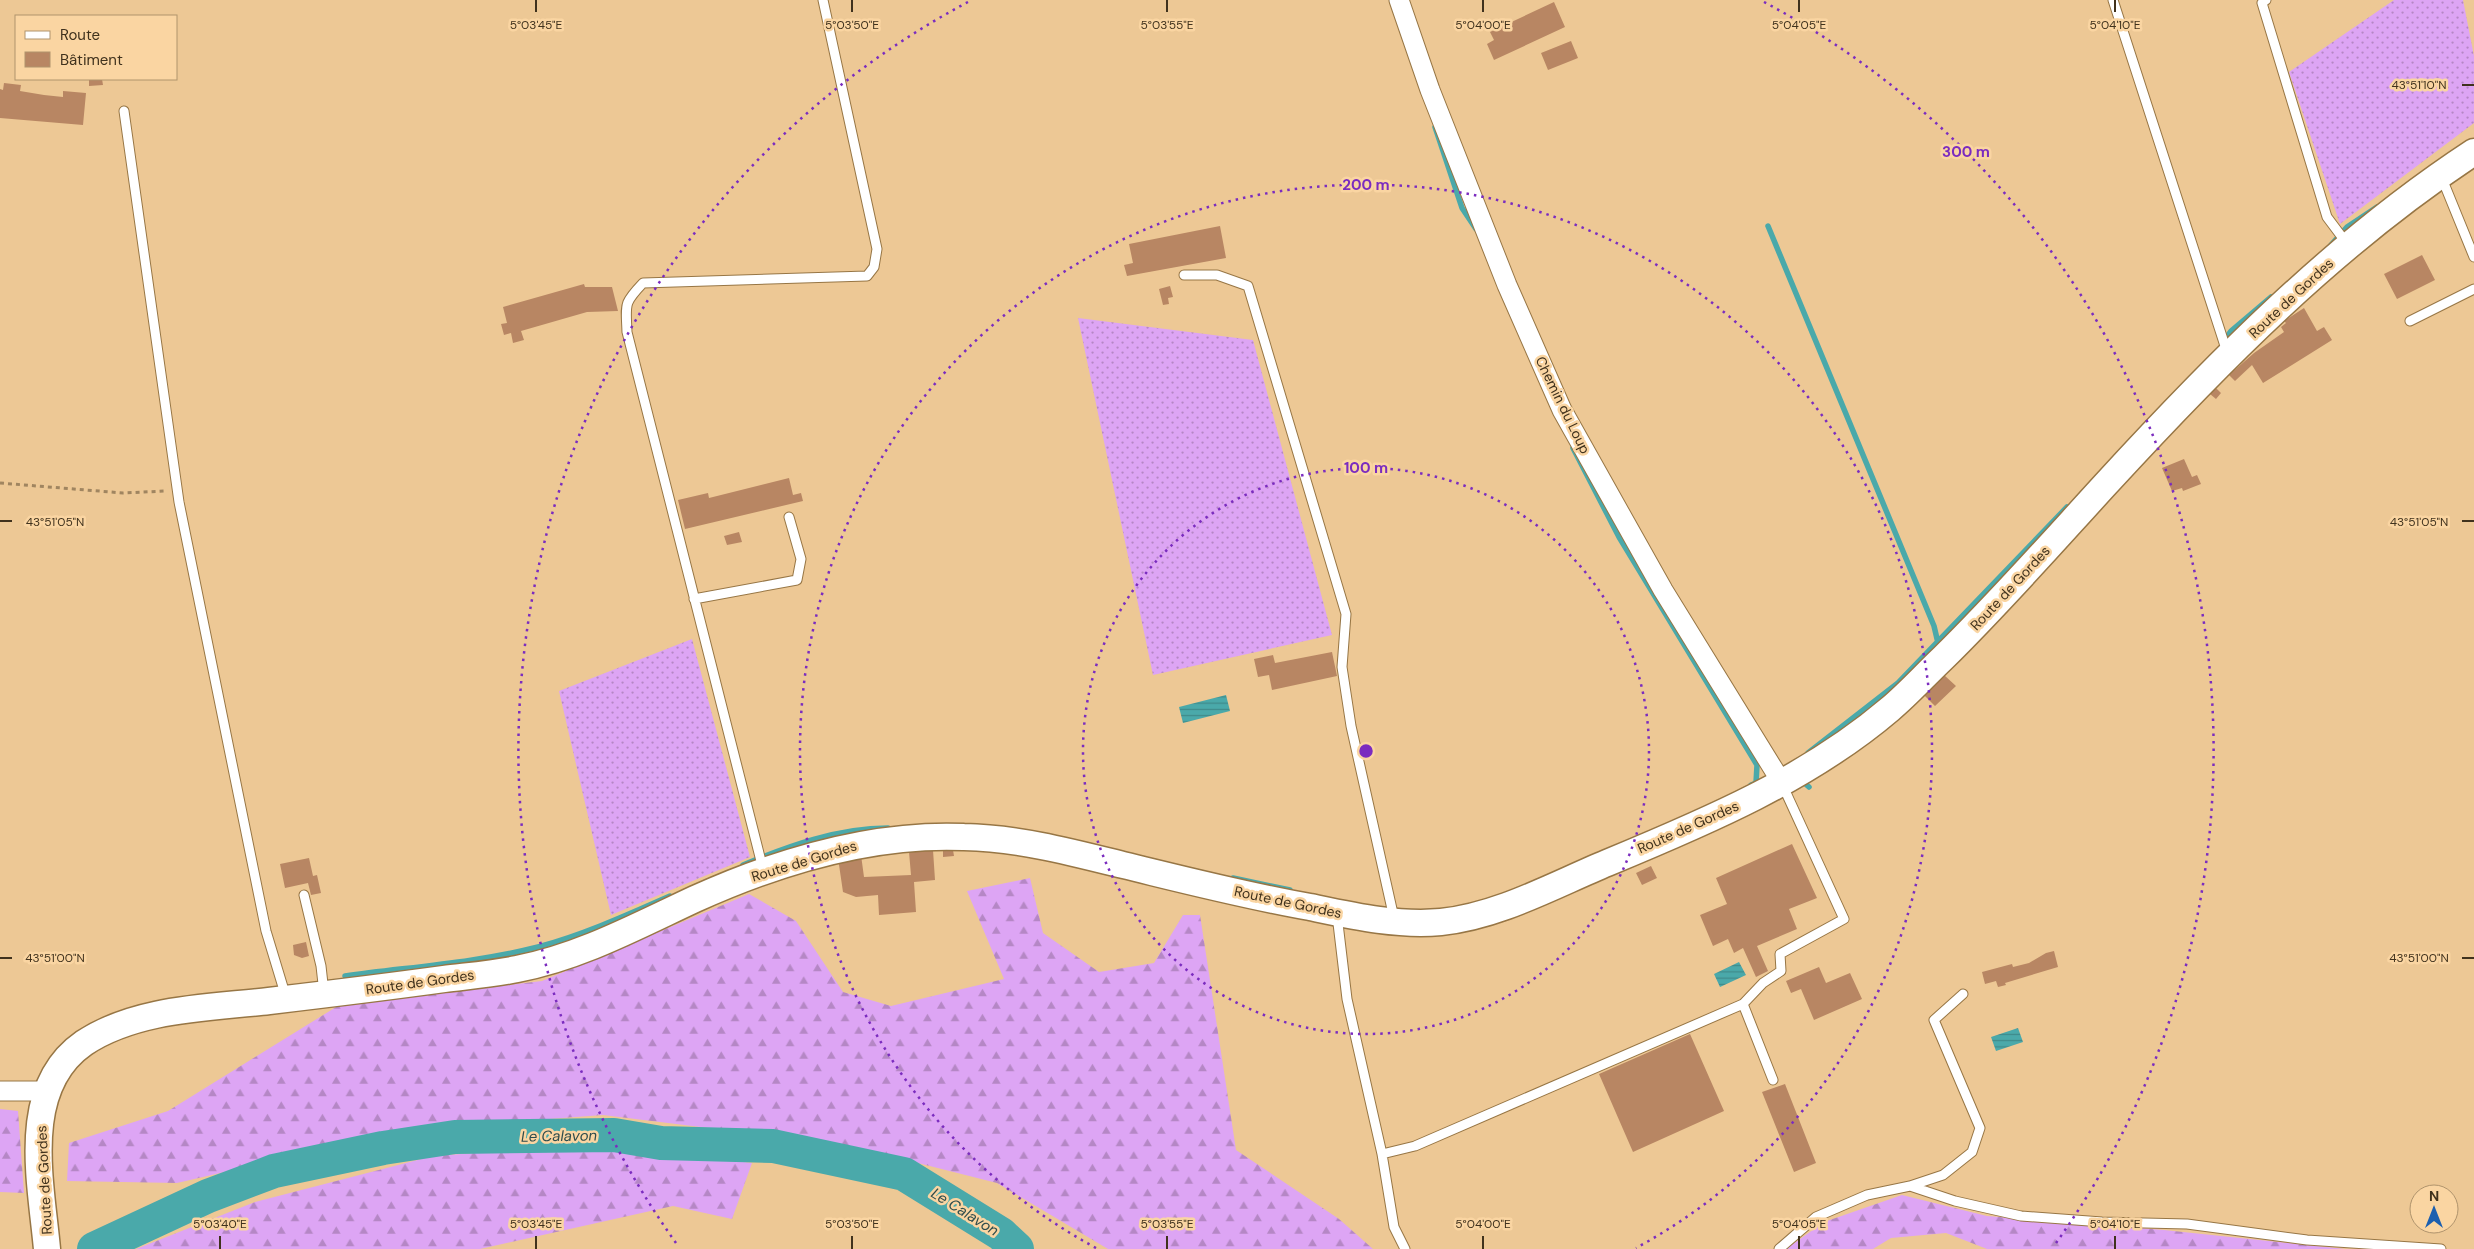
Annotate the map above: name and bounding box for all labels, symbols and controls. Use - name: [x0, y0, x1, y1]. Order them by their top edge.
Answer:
- legend: [15, 15, 178, 80]
- text: 5°03'45"E: [510, 17, 563, 33]
- text: 5°03'50"E: [825, 17, 879, 33]
- text: 5°03'55"E: [1141, 17, 1194, 33]
- text: 5°04'00"E: [1455, 17, 1511, 33]
- text: 5°04'05"E: [1772, 17, 1826, 33]
- text: 5°04'10"E: [2089, 17, 2141, 33]
- text: Route: [60, 25, 100, 45]
- text: Bâtiment: [60, 50, 123, 70]
- text: 43°51'10"N: [2391, 77, 2447, 93]
- text: 300 m: [1942, 142, 1990, 162]
- text: 200 m: [1342, 175, 1390, 195]
- street label: Route de Gordes: [2245, 254, 2337, 342]
- street label: Chemin du Loup: [1532, 353, 1594, 457]
- text: 100 m: [1344, 458, 1388, 478]
- text: 43°51'05"N: [26, 514, 84, 530]
- text: 43°51'05"N: [2390, 514, 2448, 530]
- street label: Route de Gordes: [1966, 542, 2054, 634]
- centre of rings: [1357, 742, 1375, 760]
- street label: Route de Gordes: [1634, 797, 1742, 857]
- street label: Route de Gordes: [749, 836, 859, 886]
- street label: Route de Gordes: [1233, 882, 1343, 922]
- text: 43°51'00"N: [25, 950, 85, 966]
- text: 43°51'00"N: [2389, 950, 2449, 966]
- street label: Route de Gordes: [365, 965, 475, 999]
- street label: Route de Gordes: [32, 1125, 56, 1235]
- water label: Le Calavon: [521, 1125, 598, 1147]
- water label: Le Calavon: [927, 1183, 1003, 1241]
- north arrow: [2409, 1184, 2459, 1234]
- text: N: [2429, 1187, 2439, 1205]
- text: 5°03'40"E: [193, 1216, 247, 1232]
- text: 5°03'45"E: [510, 1216, 563, 1232]
- text: 5°03'50"E: [825, 1216, 879, 1232]
- text: 5°03'55"E: [1141, 1216, 1194, 1232]
- text: 5°04'00"E: [1455, 1216, 1511, 1232]
- text: 5°04'05"E: [1772, 1216, 1826, 1232]
- text: 5°04'10"E: [2089, 1216, 2141, 1232]

